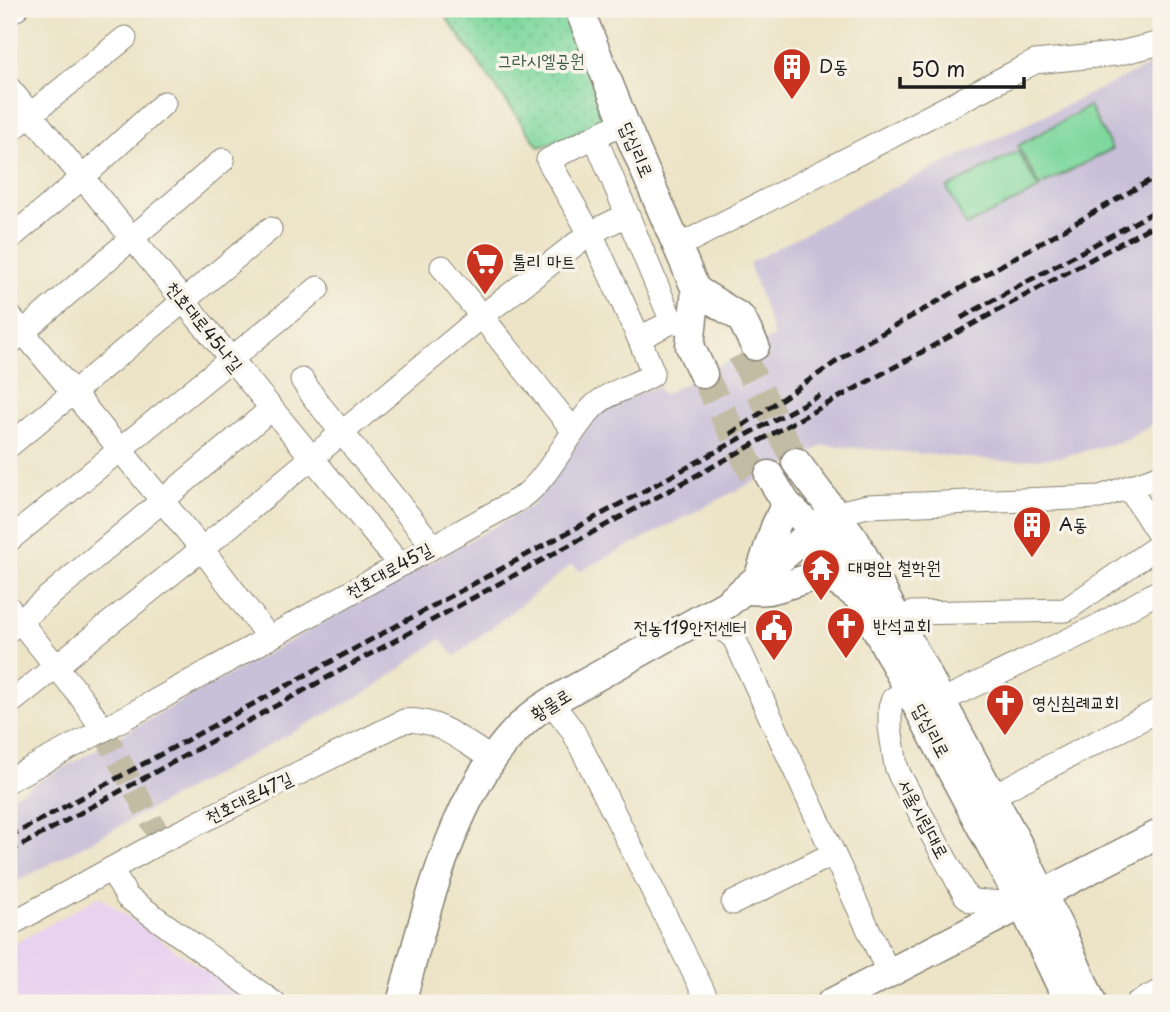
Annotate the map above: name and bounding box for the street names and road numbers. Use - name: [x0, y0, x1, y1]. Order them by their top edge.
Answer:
- street label: 답십리로: [614, 117, 661, 181]
- street label: 천호대로45나길: [160, 275, 251, 378]
- street label: 천호대로45길: [340, 535, 437, 605]
- street label: 황물로: [525, 681, 576, 727]
- street label: 답십리로: [907, 698, 958, 762]
- street label: 천호대로47길: [200, 764, 297, 829]
- street label: 서울시립대로: [892, 774, 957, 863]

